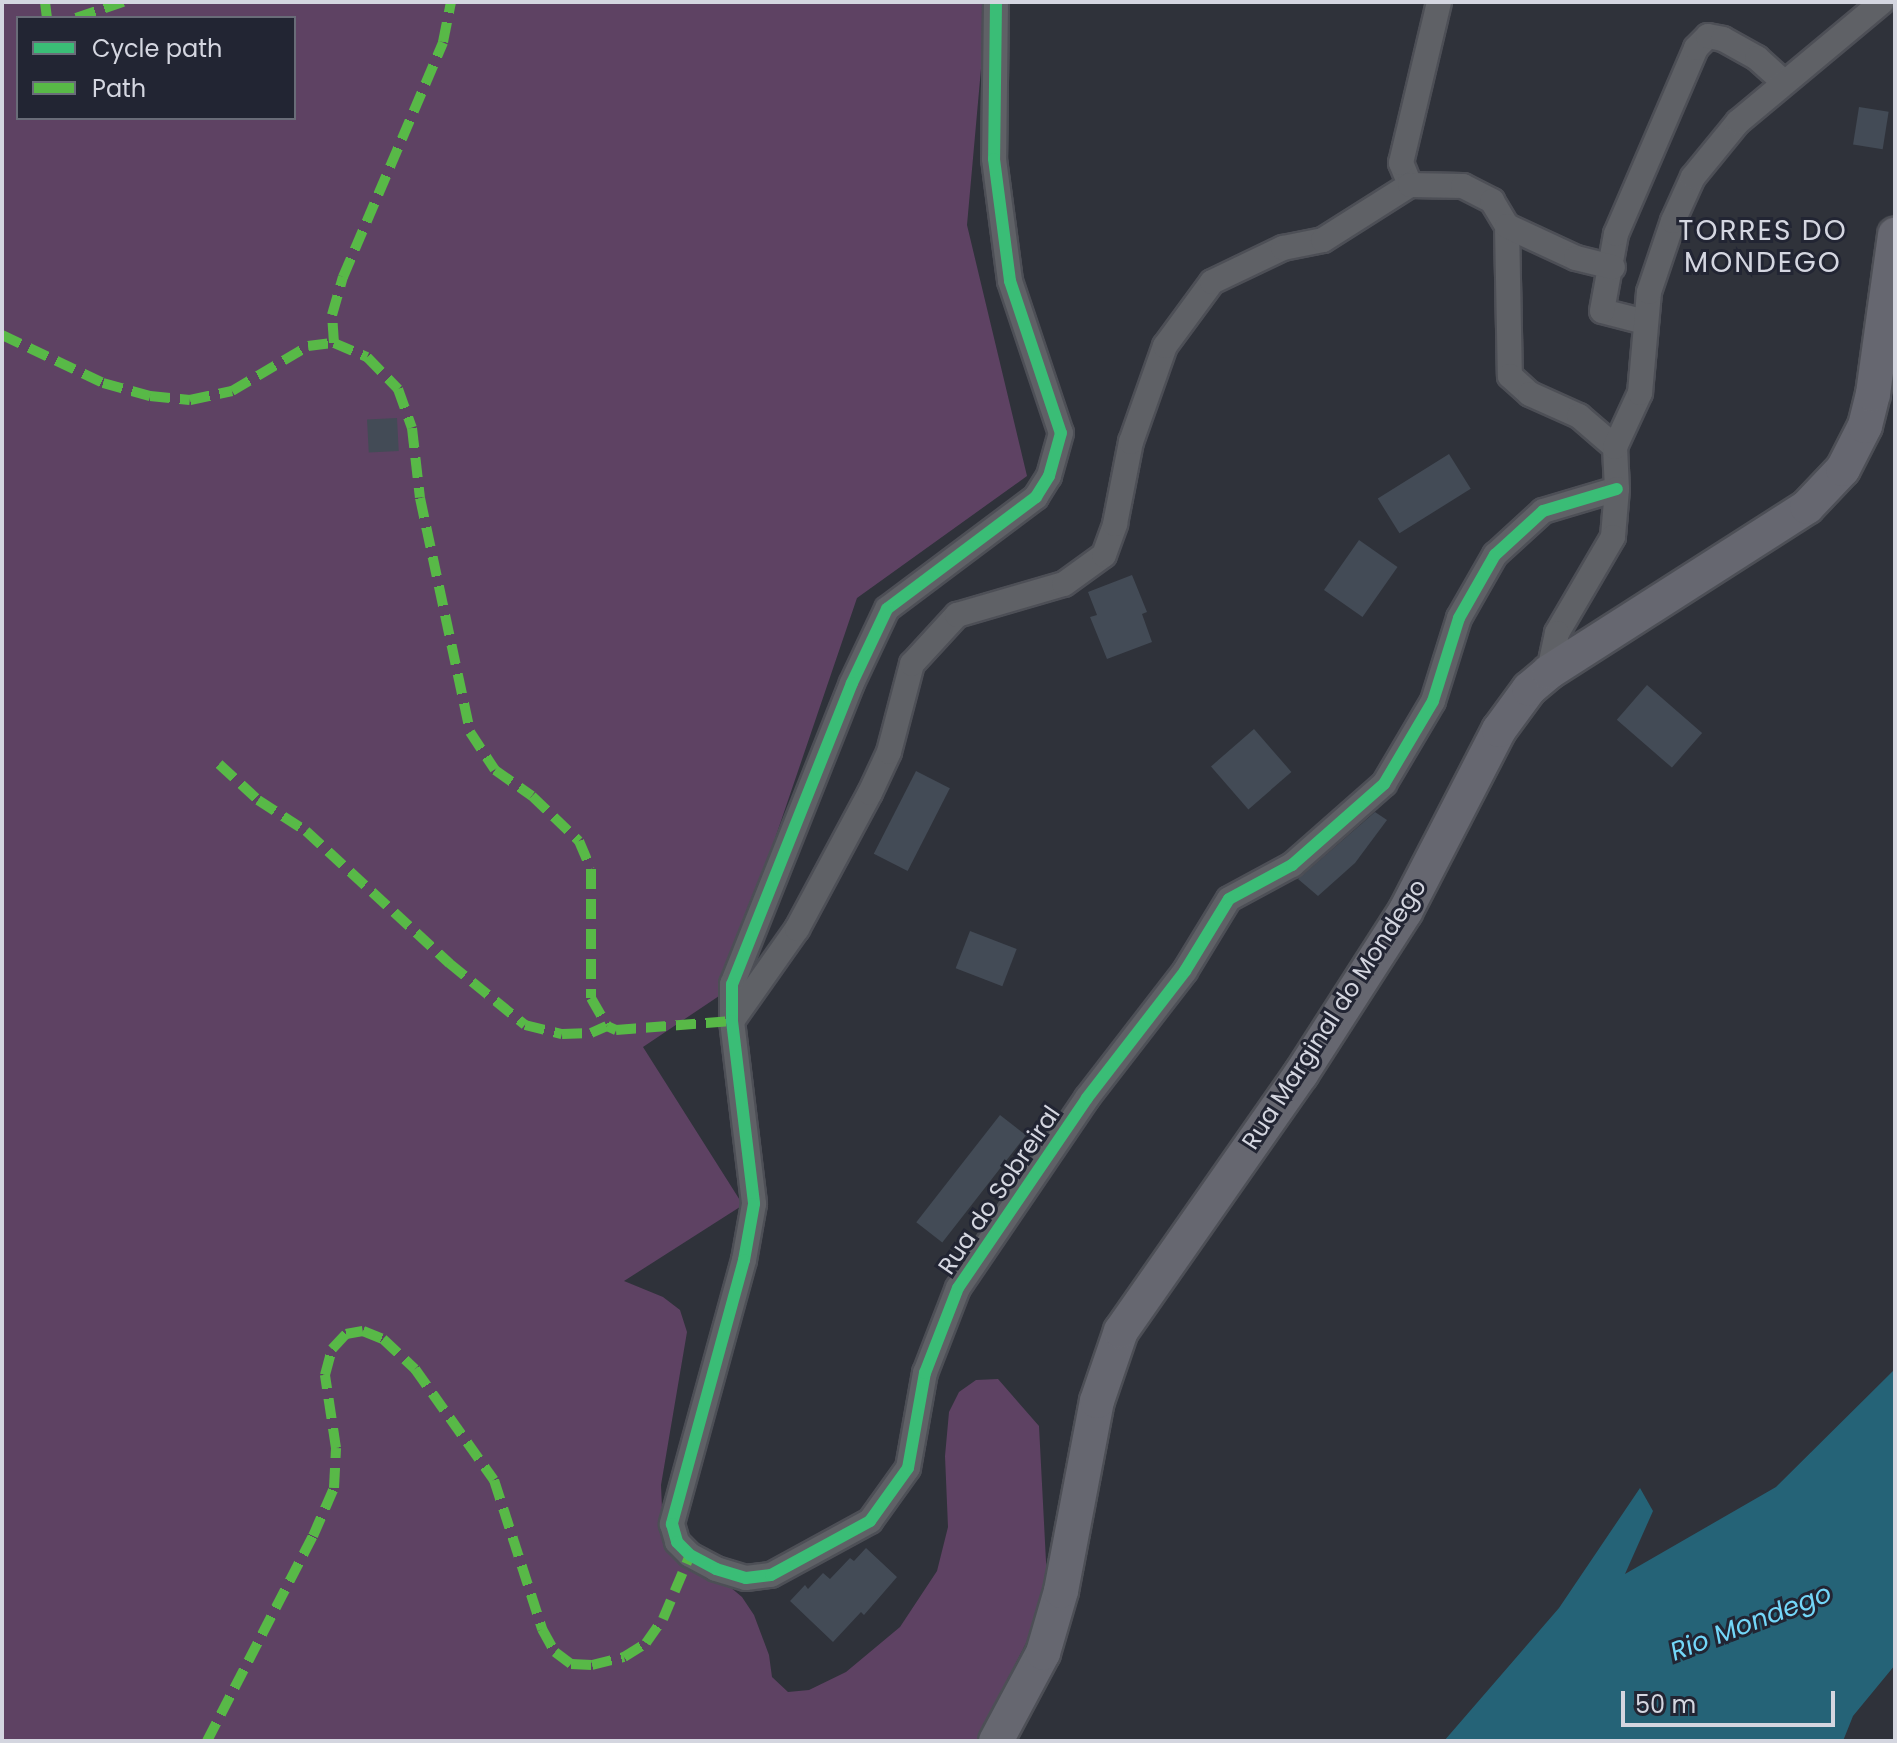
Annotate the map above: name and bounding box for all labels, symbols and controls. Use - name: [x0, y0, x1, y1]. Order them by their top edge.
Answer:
- legend: [16, 16, 296, 120]
- text: Cycle path: [92, 32, 222, 65]
- text: Path: [92, 72, 146, 105]
- district label: TORRES DO MONDEGO: [1678, 214, 1848, 280]
- street label: Rua Marginal do Mondego: [1236, 873, 1432, 1155]
- street label: Rua do Sobreiral: [932, 1100, 1066, 1280]
- water label: Rio Mondego: [1666, 1578, 1836, 1668]
- scale bar: [1625, 1675, 1839, 1725]
- text: 50 m: [1635, 1688, 1696, 1721]

